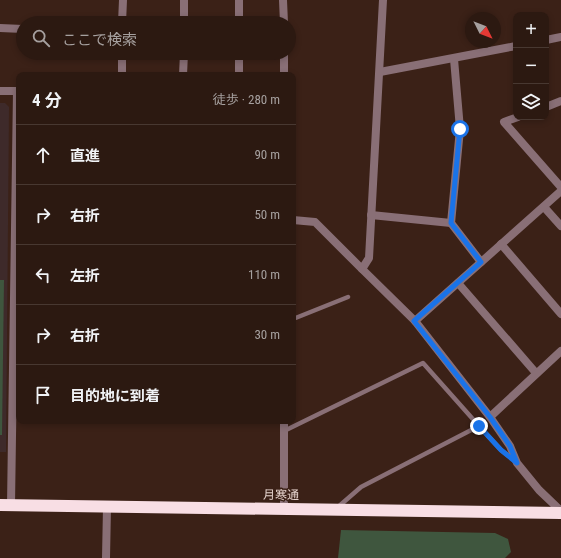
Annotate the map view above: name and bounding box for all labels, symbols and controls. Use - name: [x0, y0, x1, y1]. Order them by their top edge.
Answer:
- north arrow: [465, 12, 501, 48]
- map controls: [513, 12, 549, 120]
- button: +: [513, 12, 549, 48]
- search box: [16, 16, 296, 60]
- icon: search: [30, 27, 52, 49]
- text: ここで検索: [62, 31, 137, 49]
- button: −: [513, 48, 549, 84]
- button: layers: [513, 84, 549, 120]
- text: 4 分: [32, 90, 62, 110]
- text: 徒歩 · 280 m: [213, 92, 280, 107]
- route start: [451, 120, 469, 138]
- icon: ahead: [32, 144, 54, 166]
- text: 直進: [70, 147, 100, 165]
- text: 90 m: [254, 147, 280, 162]
- icon: right: [32, 204, 54, 226]
- text: 右折: [70, 207, 100, 225]
- text: 50 m: [254, 207, 280, 222]
- icon: left: [32, 264, 54, 286]
- text: 左折: [70, 267, 100, 285]
- text: 110 m: [248, 267, 280, 282]
- icon: right: [32, 324, 54, 346]
- text: 右折: [70, 327, 100, 345]
- text: 30 m: [254, 327, 280, 342]
- icon: arrive: [32, 384, 54, 406]
- text: 目的地に到着: [70, 387, 160, 405]
- route end: [470, 417, 488, 435]
- street label: 月寒通: [263, 488, 299, 502]

